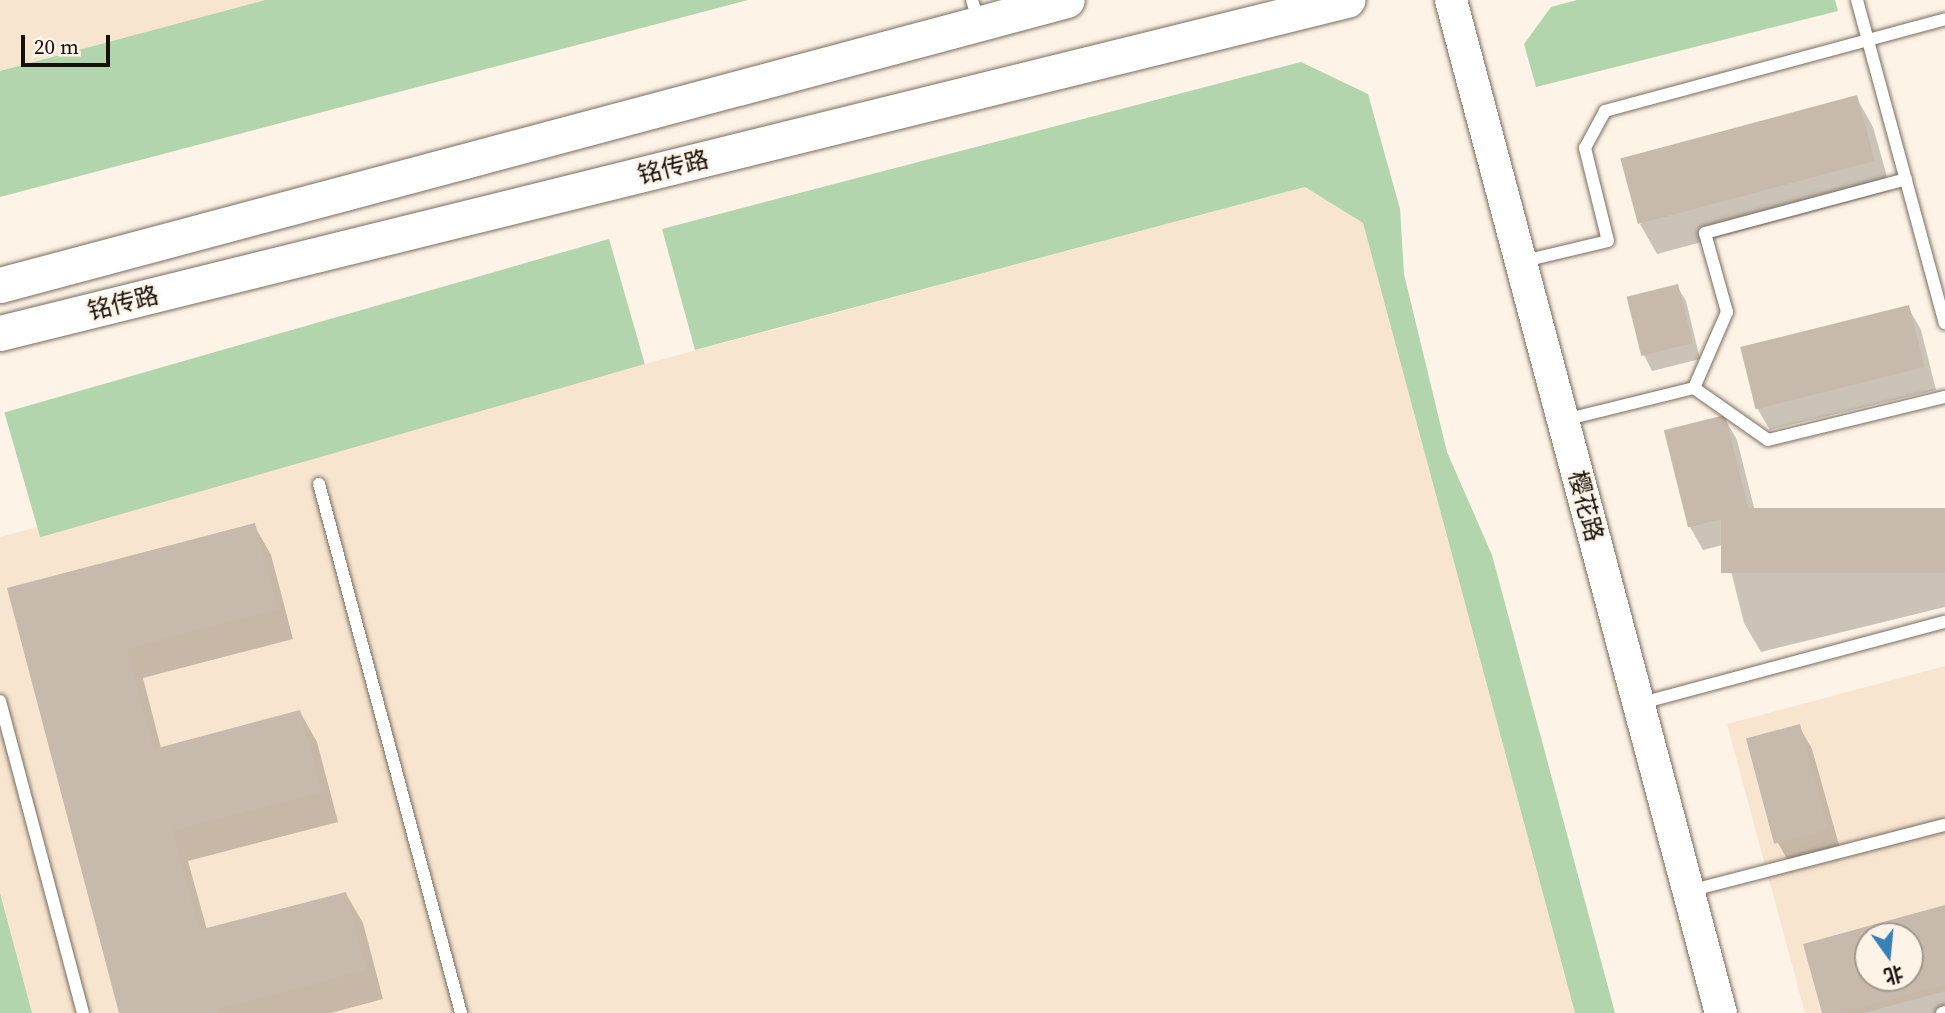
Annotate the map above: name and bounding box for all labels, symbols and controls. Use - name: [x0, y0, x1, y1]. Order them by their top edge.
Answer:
- scale bar: [24, 21, 114, 65]
- text: 20 m: [34, 32, 79, 61]
- street label: 铭传路: [635, 144, 711, 190]
- street label: 铭传路: [85, 280, 161, 326]
- street label: 樱花路: [1563, 467, 1609, 545]
- north arrow: [1854, 922, 1924, 992]
- text: 北: [1881, 960, 1906, 990]

